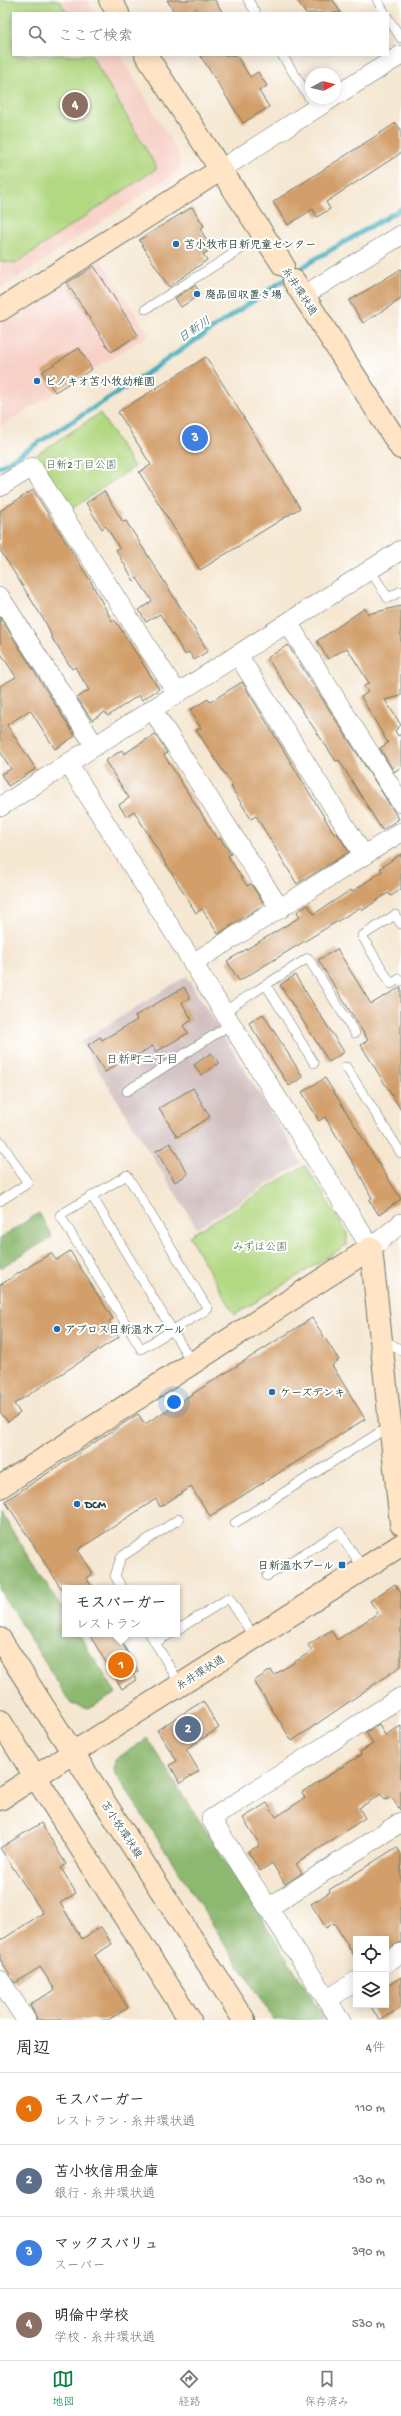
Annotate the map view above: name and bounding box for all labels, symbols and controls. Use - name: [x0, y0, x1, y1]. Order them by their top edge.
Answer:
- search box: [12, 12, 389, 56]
- icon: search: [26, 23, 48, 45]
- text: ここで検索: [58, 28, 133, 46]
- north arrow: [305, 68, 341, 104]
- pin: 4: [62, 90, 88, 120]
- marker: 苫小牧市日新児童センター: [171, 239, 181, 249]
- place label: 苫小牧市日新児童センター: [184, 239, 316, 252]
- street label: 糸井環状通: [278, 265, 319, 318]
- marker: 廃品回収置き場: [192, 289, 202, 299]
- place label: 廃品回収置き場: [205, 289, 282, 302]
- water label: 日新川: [176, 314, 214, 347]
- marker: ピノキオ苫小牧幼稚園: [32, 376, 42, 386]
- place label: ピノキオ苫小牧幼稚園: [45, 376, 155, 389]
- pin: 3: [182, 423, 208, 453]
- park label: 日新2丁目公園: [45, 459, 117, 472]
- district label: 日新町二丁目: [106, 1053, 178, 1068]
- park label: みずほ公園: [233, 1241, 287, 1254]
- marker: アブロス日新温水プール: [52, 1324, 62, 1334]
- place label: アブロス日新温水プール: [65, 1324, 185, 1337]
- marker: ケーズデンキ: [267, 1387, 277, 1397]
- place label: ケーズデンキ: [280, 1387, 345, 1400]
- your location: [164, 1392, 184, 1412]
- marker: DCM: [72, 1499, 82, 1509]
- place label: DCM: [84, 1500, 106, 1512]
- place label: 日新温水プール: [258, 1560, 334, 1573]
- marker: 日新温水プール: [337, 1560, 347, 1570]
- popup: [62, 1585, 180, 1637]
- text: モスバーガー: [76, 1595, 166, 1613]
- text: レストラン: [76, 1618, 142, 1633]
- pin: 1: [108, 1650, 134, 1680]
- street label: 糸井環状通: [174, 1653, 228, 1693]
- pin: 2: [175, 1714, 201, 1744]
- street label: 苫小牧環状線: [97, 1799, 144, 1861]
- map controls: [353, 1936, 389, 2008]
- button: locate: [353, 1936, 389, 1972]
- button: layers: [353, 1972, 389, 2008]
- text: 周辺: [16, 2040, 50, 2060]
- text: 4件: [366, 2041, 385, 2056]
- text: モスバーガー: [54, 2092, 144, 2110]
- text: 1: [26, 2101, 32, 2116]
- text: 110 m: [355, 2101, 385, 2116]
- text: レストラン · 糸井環状通: [54, 2115, 195, 2130]
- text: 苫小牧信用金庫: [54, 2164, 159, 2182]
- text: 2: [26, 2173, 32, 2188]
- text: 130 m: [353, 2173, 385, 2188]
- text: 銀行 · 糸井環状通: [54, 2187, 155, 2202]
- text: マックスバリュ: [54, 2236, 159, 2254]
- text: 3: [26, 2245, 32, 2260]
- text: 390 m: [352, 2245, 385, 2260]
- text: スーパー: [54, 2259, 105, 2274]
- text: 明倫中学校: [54, 2308, 129, 2326]
- text: 4: [26, 2317, 32, 2332]
- text: 530 m: [352, 2317, 385, 2332]
- text: 学校 · 糸井環状通: [54, 2331, 155, 2346]
- tab: 地図: [52, 2368, 74, 2409]
- tab: 経路: [178, 2368, 200, 2409]
- tab: 保存済み: [305, 2368, 349, 2409]

